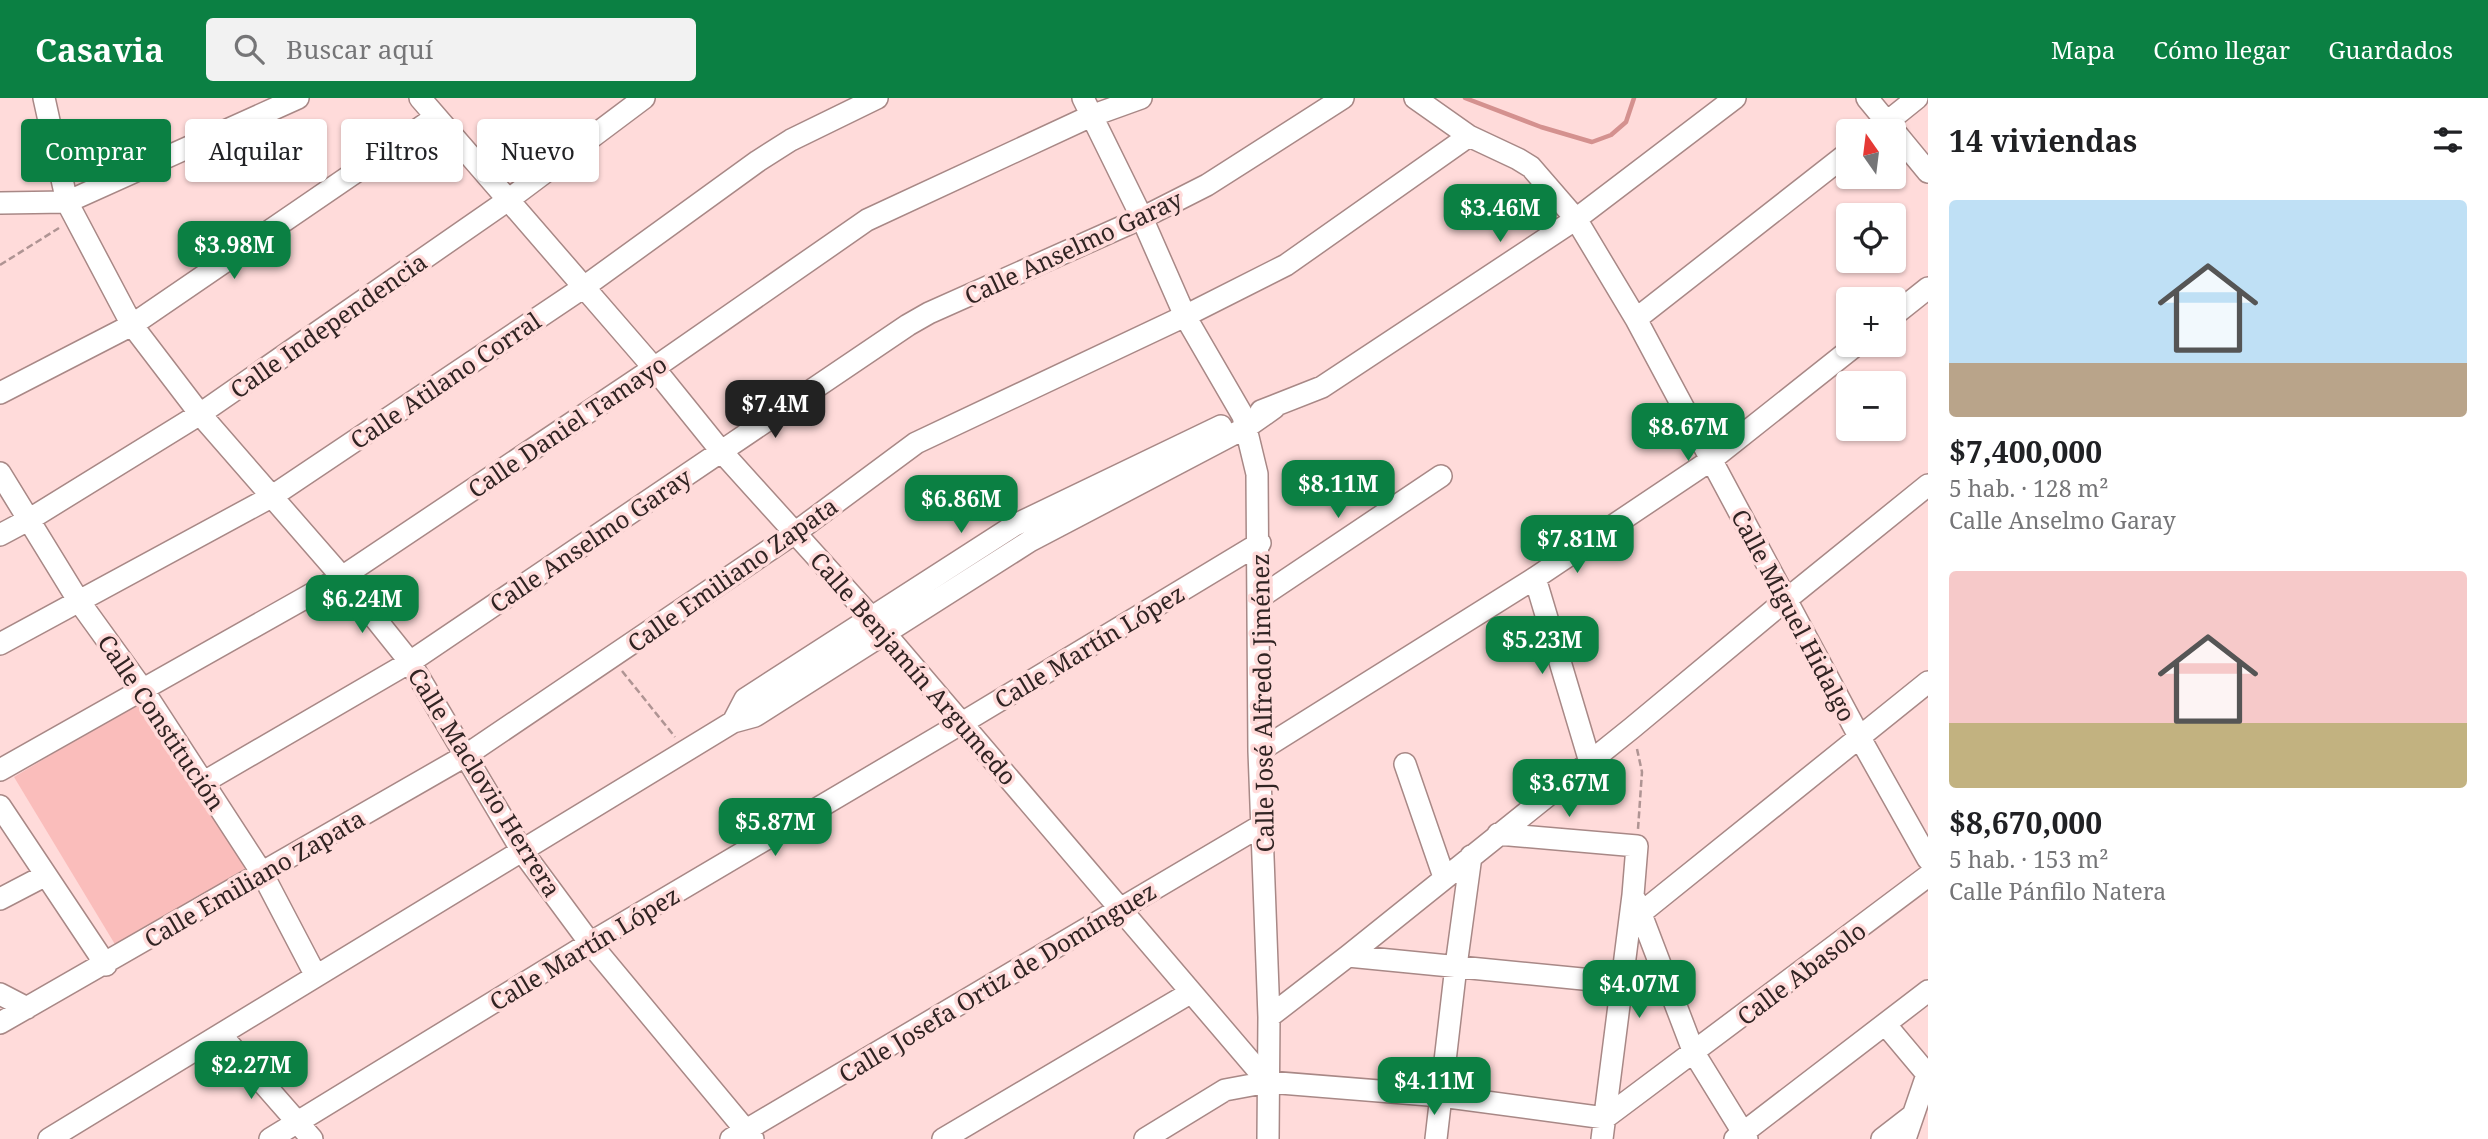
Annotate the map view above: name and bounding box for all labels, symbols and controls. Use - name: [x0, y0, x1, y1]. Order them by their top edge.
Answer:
- search box: [206, 18, 696, 81]
- text: Casavia: [35, 27, 164, 72]
- icon: search: [230, 30, 268, 68]
- text: Buscar aquí: [286, 31, 433, 67]
- text: Mapa: [2051, 33, 2115, 66]
- text: Cómo llegar: [2153, 33, 2290, 66]
- text: Guardados: [2328, 33, 2453, 66]
- chip: Comprar: [21, 119, 171, 182]
- chip: Alquilar: [185, 119, 327, 182]
- chip: Filtros: [341, 119, 463, 182]
- chip: Nuevo: [477, 119, 599, 182]
- north arrow: [1836, 119, 1906, 189]
- map controls: [1836, 119, 1906, 441]
- text: 14 viviendas: [1949, 120, 2137, 161]
- icon: filters: [2429, 121, 2467, 159]
- street label: Calle Anselmo Garay: [959, 182, 1188, 312]
- pin: $3.46M: [1443, 184, 1557, 244]
- text: $3.46M: [1460, 191, 1540, 223]
- button: locate: [1836, 203, 1906, 273]
- pin: $3.98M: [177, 222, 291, 281]
- text: $3.98M: [194, 228, 274, 260]
- street label: Calle Independencia: [223, 245, 433, 405]
- icon: home: [2145, 245, 2271, 371]
- button: +: [1836, 287, 1906, 357]
- street label: Calle Atilano Corral: [343, 304, 547, 456]
- street label: Calle Daniel Tamayo: [461, 347, 673, 505]
- button: −: [1836, 371, 1906, 441]
- pin: $7.4M: [726, 380, 824, 440]
- text: $7.4M: [741, 387, 809, 419]
- pin: $8.67M: [1631, 404, 1745, 463]
- text: $8.67M: [1648, 410, 1728, 442]
- text: $7,400,000: [1949, 431, 2102, 472]
- street label: Calle Anselmo Garay: [483, 460, 698, 620]
- pin: $8.11M: [1281, 460, 1395, 520]
- text: $8.11M: [1298, 467, 1378, 499]
- text: 5 hab. · 128 m²: [1949, 472, 2108, 504]
- pin: $6.86M: [904, 476, 1018, 535]
- text: $6.86M: [921, 482, 1001, 514]
- street label: Calle Emiliano Zapata: [620, 489, 844, 659]
- street label: Calle Miguel Hidalgo: [1724, 503, 1864, 727]
- text: Calle Anselmo Garay: [1949, 504, 2176, 536]
- pin: $7.81M: [1520, 516, 1634, 575]
- text: $7.81M: [1537, 522, 1617, 554]
- street label: Calle Benjamín Argumedo: [803, 544, 1025, 792]
- street label: Calle José Alfredo Jiménez: [1243, 553, 1281, 853]
- pin: $6.24M: [305, 575, 419, 635]
- street label: Calle Martín López: [988, 576, 1190, 716]
- text: $6.24M: [322, 582, 402, 614]
- pin: $5.23M: [1485, 616, 1599, 676]
- icon: home: [2145, 616, 2271, 742]
- text: $5.23M: [1502, 623, 1582, 655]
- street label: Calle Constitución: [91, 627, 233, 817]
- street label: Calle Maclovio Herrera: [401, 661, 569, 903]
- pin: $3.67M: [1512, 760, 1626, 819]
- text: $3.67M: [1529, 766, 1609, 798]
- pin: $5.87M: [718, 798, 832, 858]
- street label: Calle Emiliano Zapata: [138, 801, 370, 955]
- text: $8,670,000: [1949, 802, 2102, 843]
- text: $5.87M: [735, 805, 815, 837]
- text: 5 hab. · 153 m²: [1949, 843, 2108, 875]
- street label: Calle Josefa Ortiz de Domínguez: [832, 874, 1162, 1090]
- text: Calle Pánfilo Natera: [1949, 875, 2166, 907]
- street label: Calle Martín López: [483, 878, 685, 1018]
- street label: Calle Abasolo: [1730, 914, 1872, 1032]
- pin: $4.07M: [1582, 960, 1696, 1020]
- text: $4.07M: [1599, 967, 1679, 999]
- pin: $2.27M: [194, 1042, 308, 1101]
- text: $2.27M: [211, 1048, 291, 1080]
- pin: $4.11M: [1377, 1058, 1491, 1117]
- text: $4.11M: [1394, 1064, 1474, 1096]

